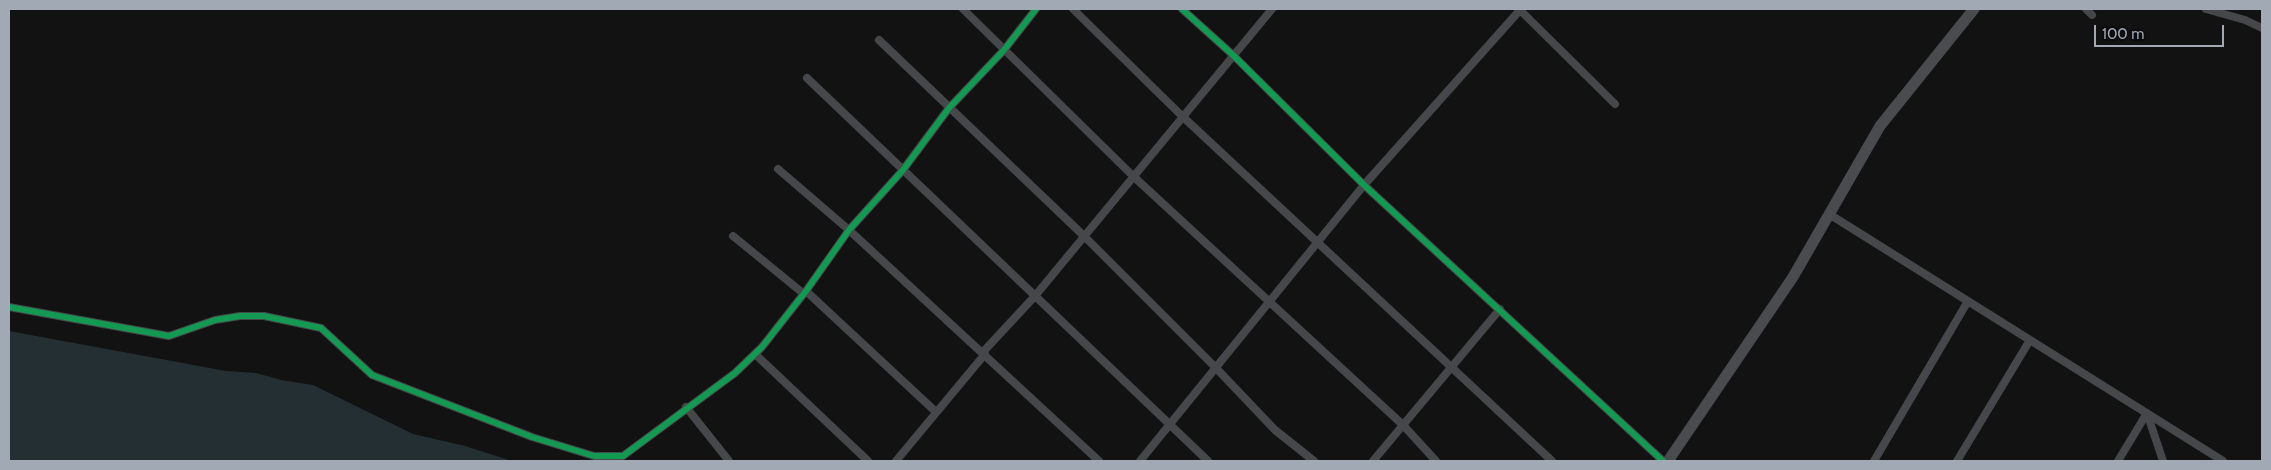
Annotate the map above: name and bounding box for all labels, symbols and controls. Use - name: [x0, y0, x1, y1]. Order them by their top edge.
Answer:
- scale bar: [2096, 15, 2226, 47]
- text: 100 m: [2102, 25, 2144, 43]

